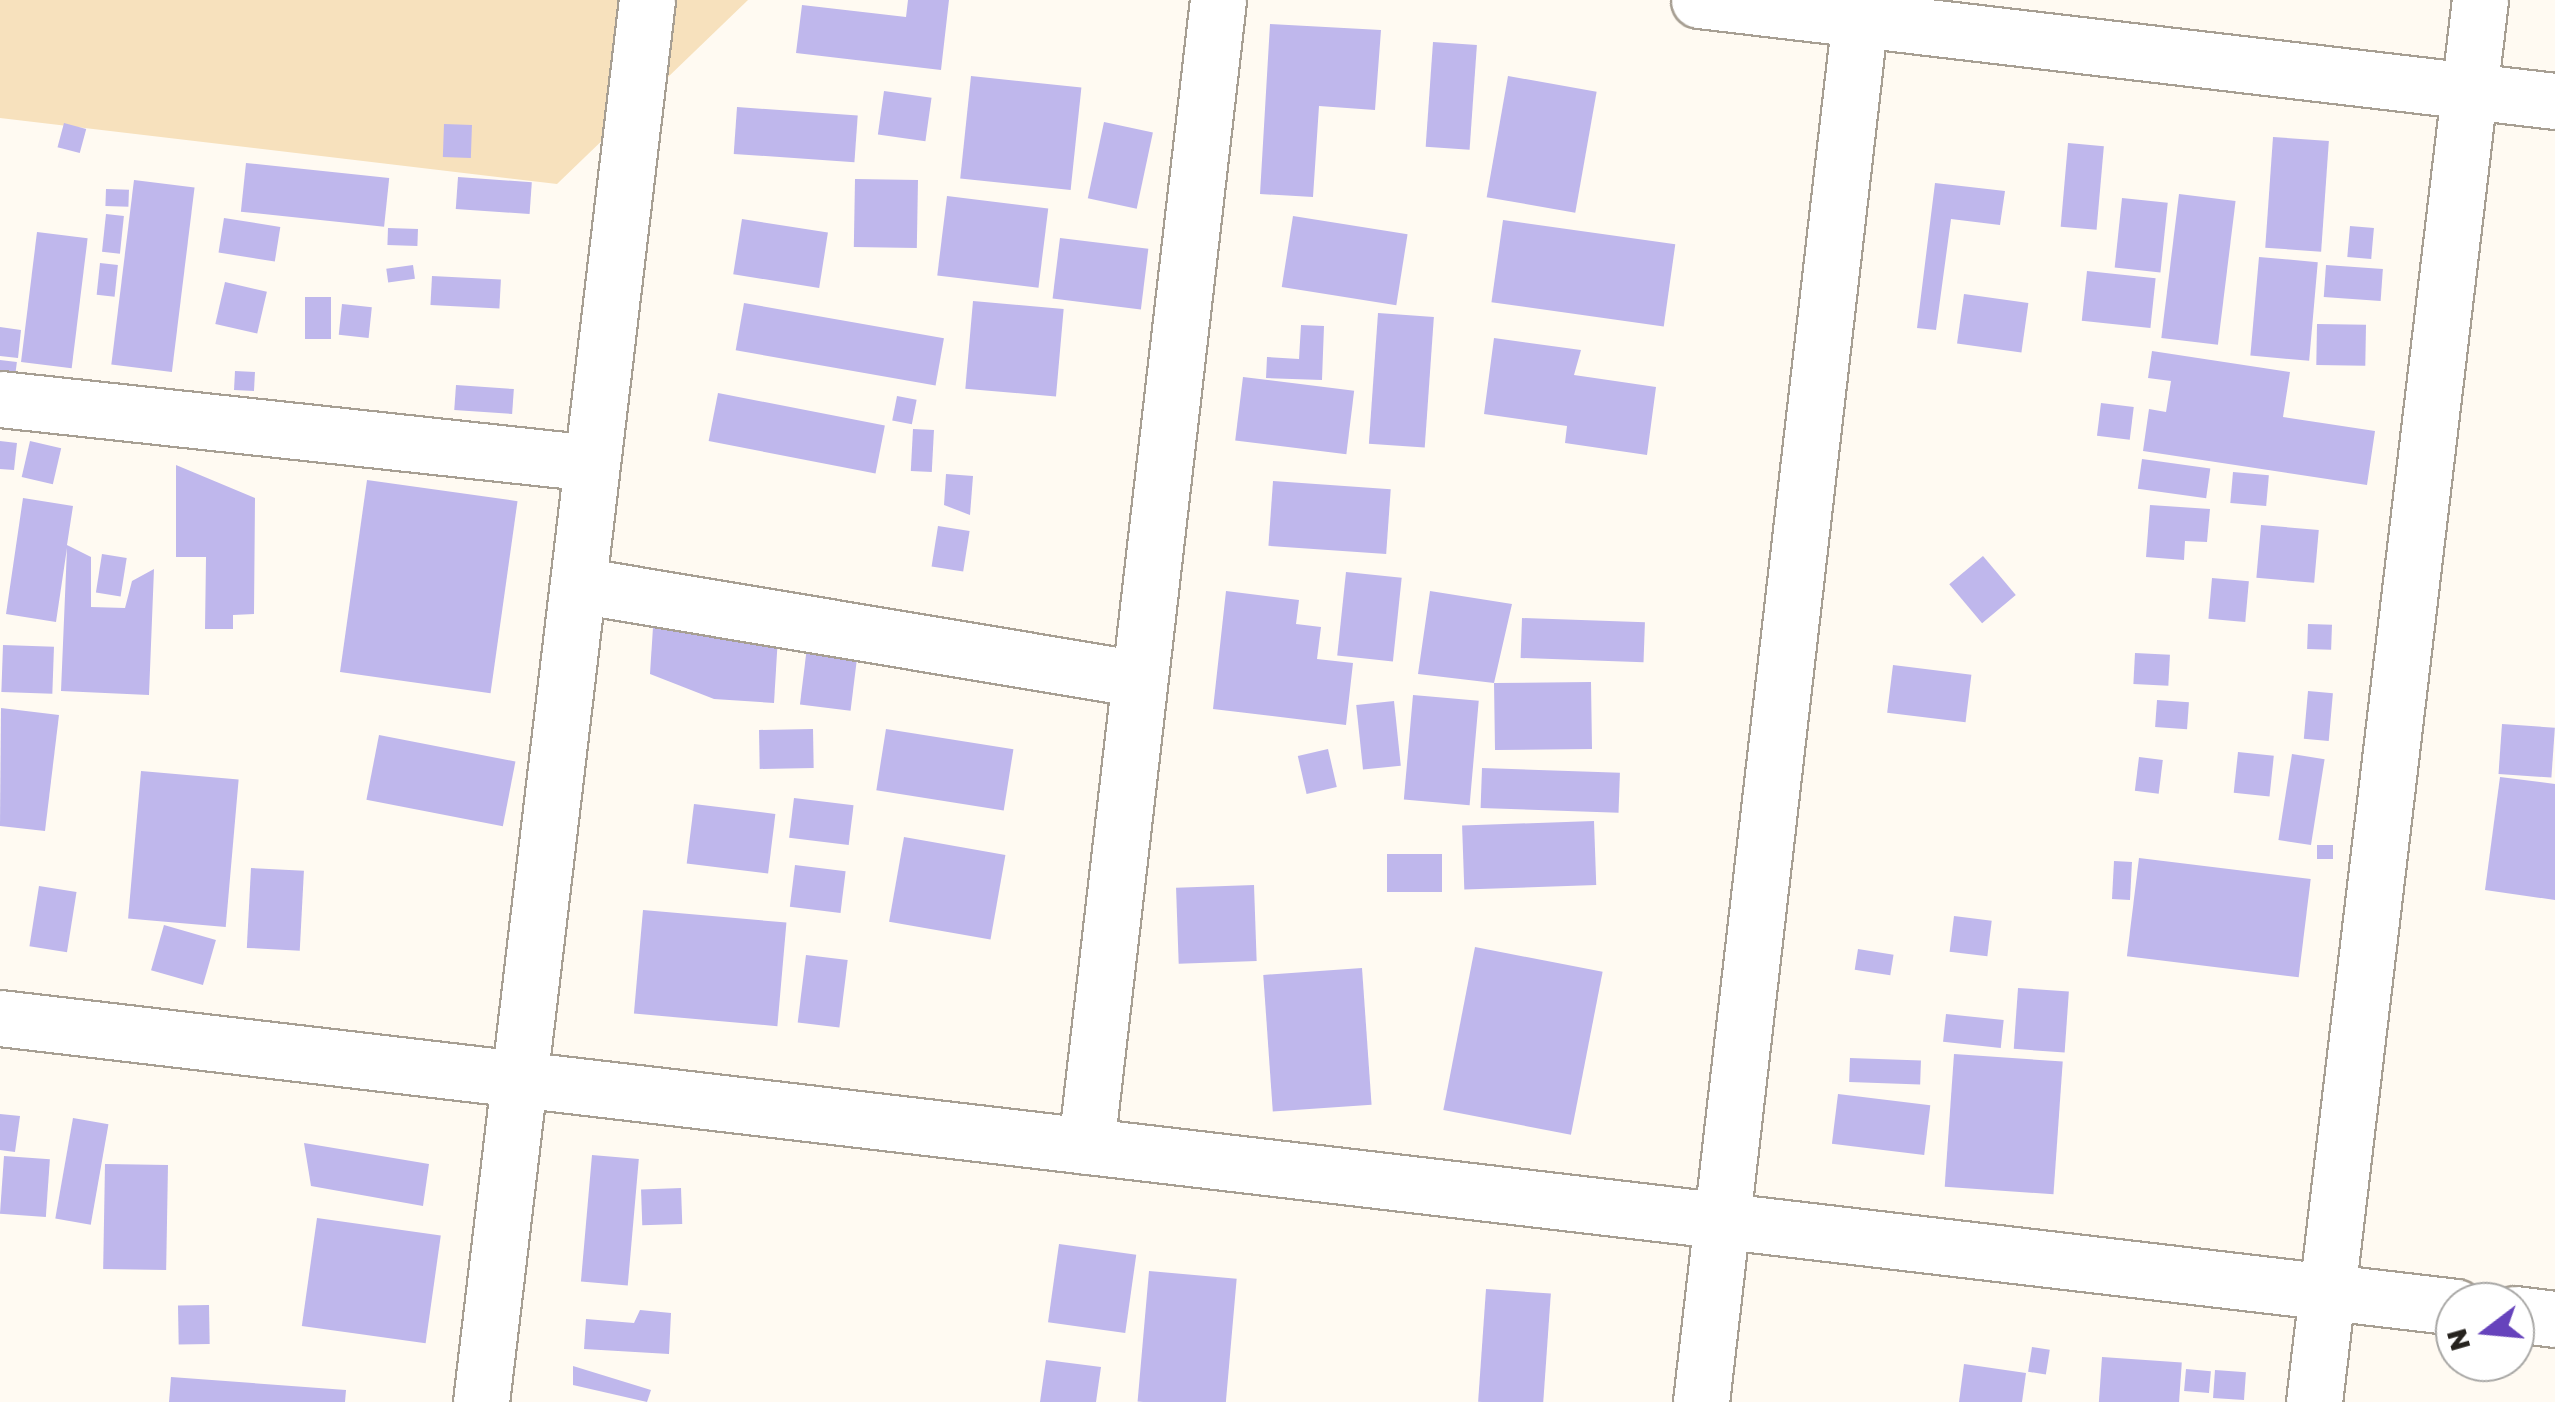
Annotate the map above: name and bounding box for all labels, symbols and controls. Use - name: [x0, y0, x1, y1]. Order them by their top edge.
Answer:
- north arrow: [2435, 1282, 2535, 1382]
- text: N: [2439, 1325, 2476, 1355]

